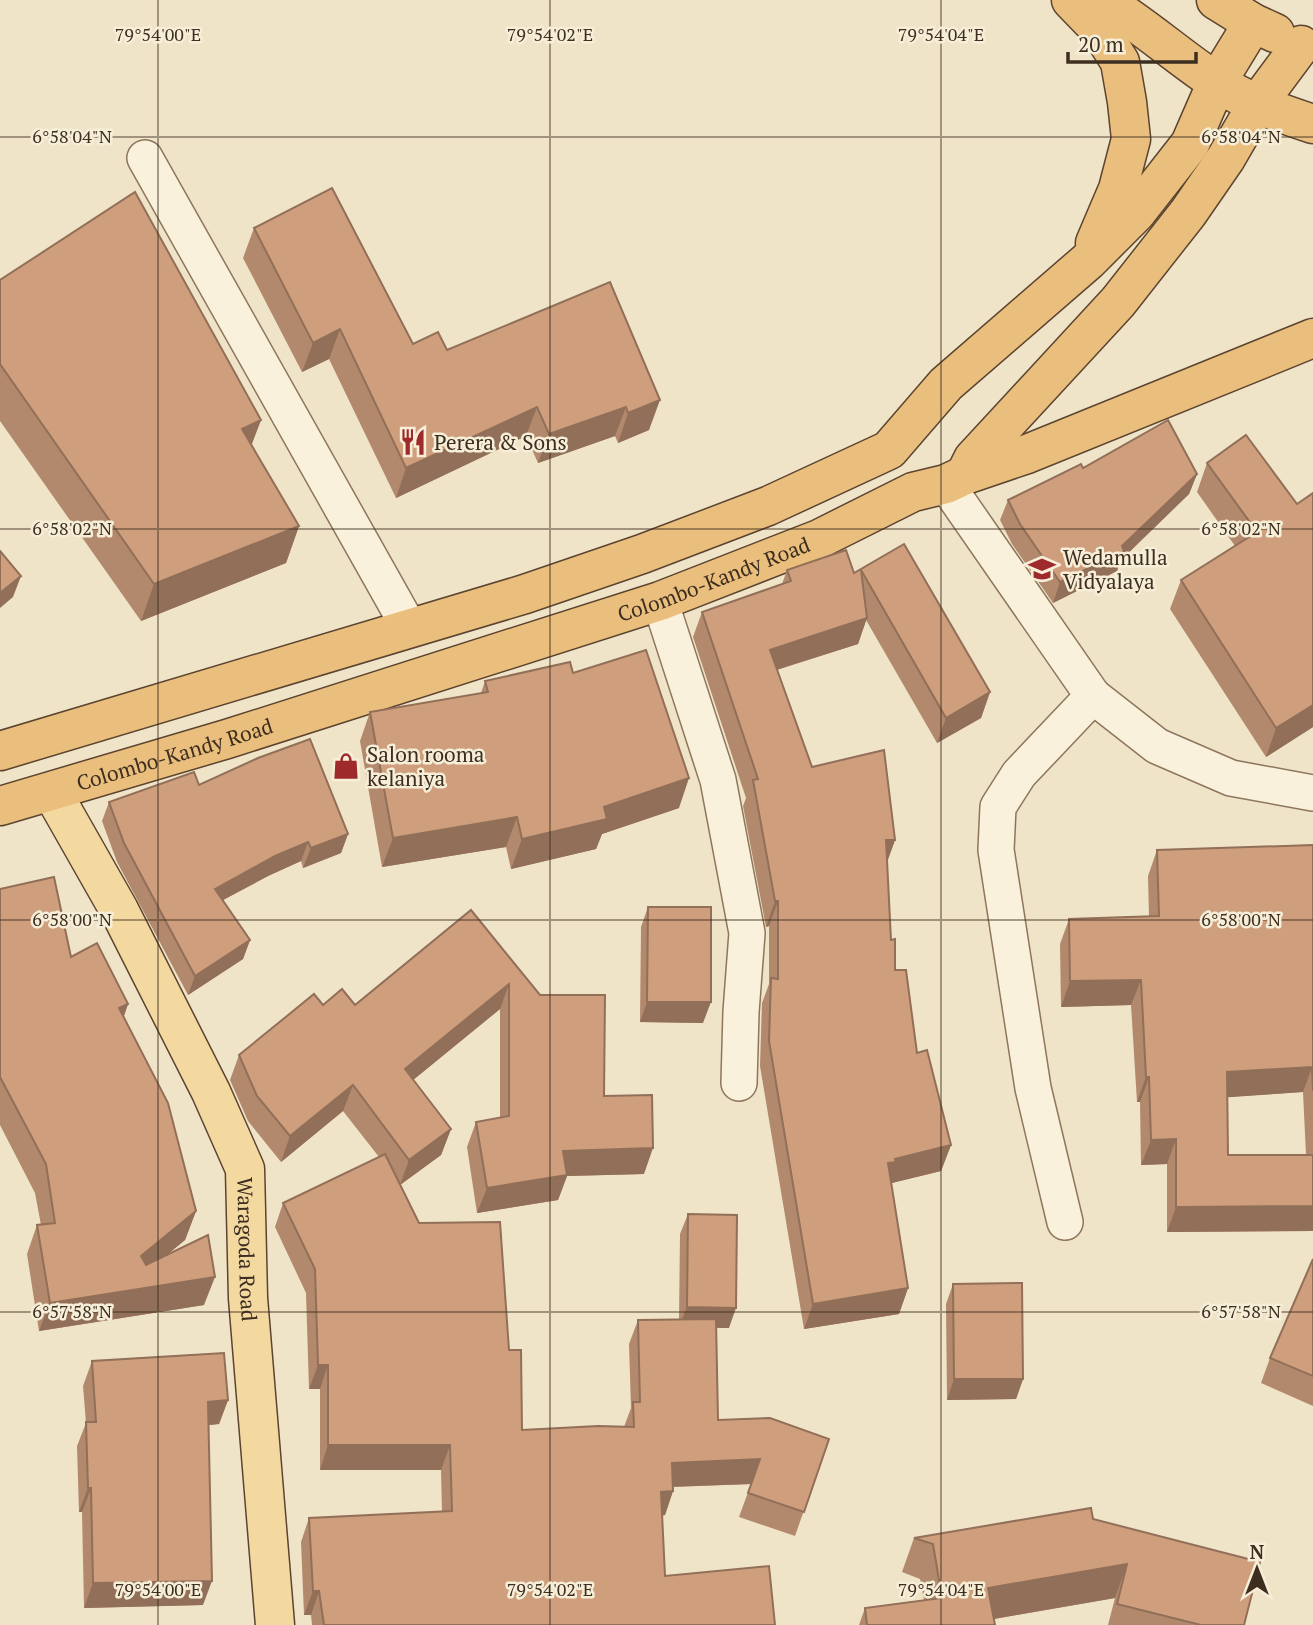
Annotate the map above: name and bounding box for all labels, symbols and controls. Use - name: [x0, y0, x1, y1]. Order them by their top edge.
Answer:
- scale bar: [1068, 21, 1196, 65]
- text: 79°54'00"E: [115, 22, 201, 46]
- text: 79°54'02"E: [507, 22, 593, 46]
- text: 79°54'04"E: [898, 22, 984, 46]
- text: 20 m: [1078, 30, 1124, 58]
- text: 6°58'04"N: [32, 124, 112, 148]
- text: 6°58'04"N: [1201, 124, 1281, 148]
- restaurant icon: Perera & Sons: [398, 427, 428, 457]
- place label: Perera & Sons: [434, 428, 567, 456]
- text: 6°58'02"N: [32, 516, 112, 540]
- text: 6°58'02"N: [1201, 516, 1281, 540]
- street label: Colombo-Kandy Road: [614, 530, 814, 628]
- place label: Wedamulla Vidyalaya: [1063, 543, 1168, 595]
- school or university icon: Wedamulla Vidyalaya: [1027, 554, 1057, 584]
- street label: Colombo-Kandy Road: [73, 711, 277, 797]
- place label: Salon rooma kelaniya: [367, 740, 485, 792]
- shop icon: Salon rooma kelaniya: [331, 751, 361, 781]
- text: 6°58'00"N: [32, 907, 112, 931]
- text: 6°58'00"N: [1201, 907, 1281, 931]
- street label: Waragoda Road: [231, 1177, 264, 1323]
- text: 6°57'58"N: [32, 1299, 112, 1323]
- text: 6°57'58"N: [1201, 1299, 1281, 1323]
- north arrow: [1222, 1534, 1292, 1604]
- text: N: [1250, 1539, 1265, 1564]
- text: 79°54'00"E: [115, 1577, 201, 1601]
- text: 79°54'02"E: [507, 1577, 593, 1601]
- text: 79°54'04"E: [898, 1577, 984, 1601]

